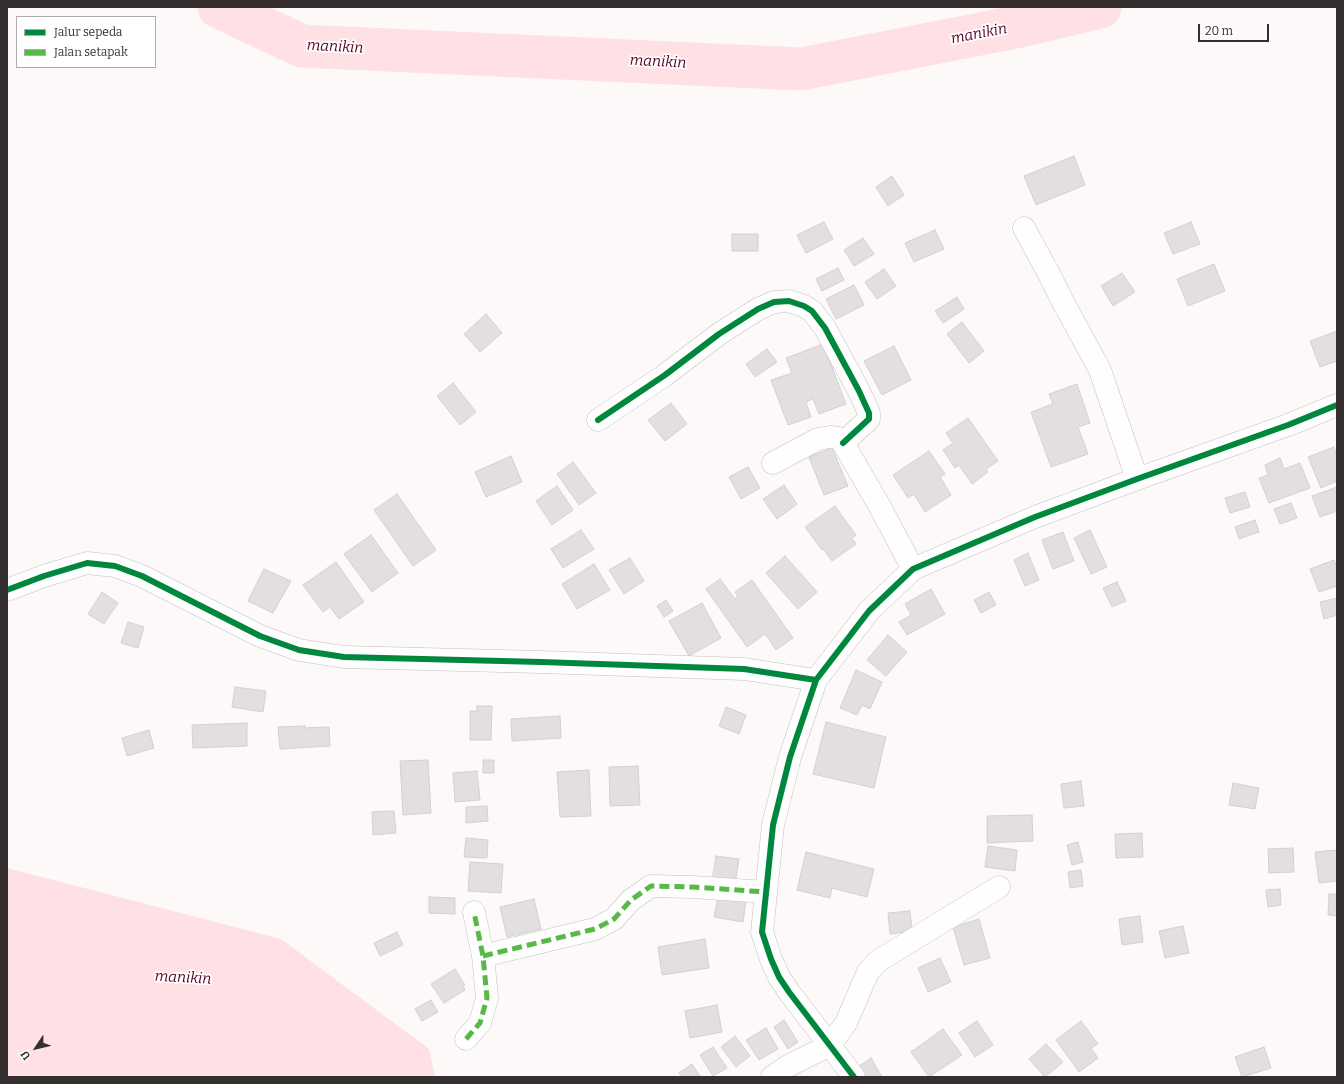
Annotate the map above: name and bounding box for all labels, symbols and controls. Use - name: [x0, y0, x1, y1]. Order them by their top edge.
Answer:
- legend: [16, 16, 156, 68]
- scale bar: [1200, 16, 1271, 42]
- water label: manikin: [949, 20, 1009, 48]
- text: 20 m: [1205, 24, 1233, 38]
- text: Jalur sepeda: [54, 25, 122, 39]
- water label: manikin: [306, 37, 364, 57]
- text: Jalan setapak: [54, 45, 128, 59]
- water label: manikin: [629, 52, 687, 72]
- water label: manikin: [154, 968, 212, 988]
- north arrow: [16, 1028, 56, 1068]
- text: U: [18, 1048, 33, 1062]

